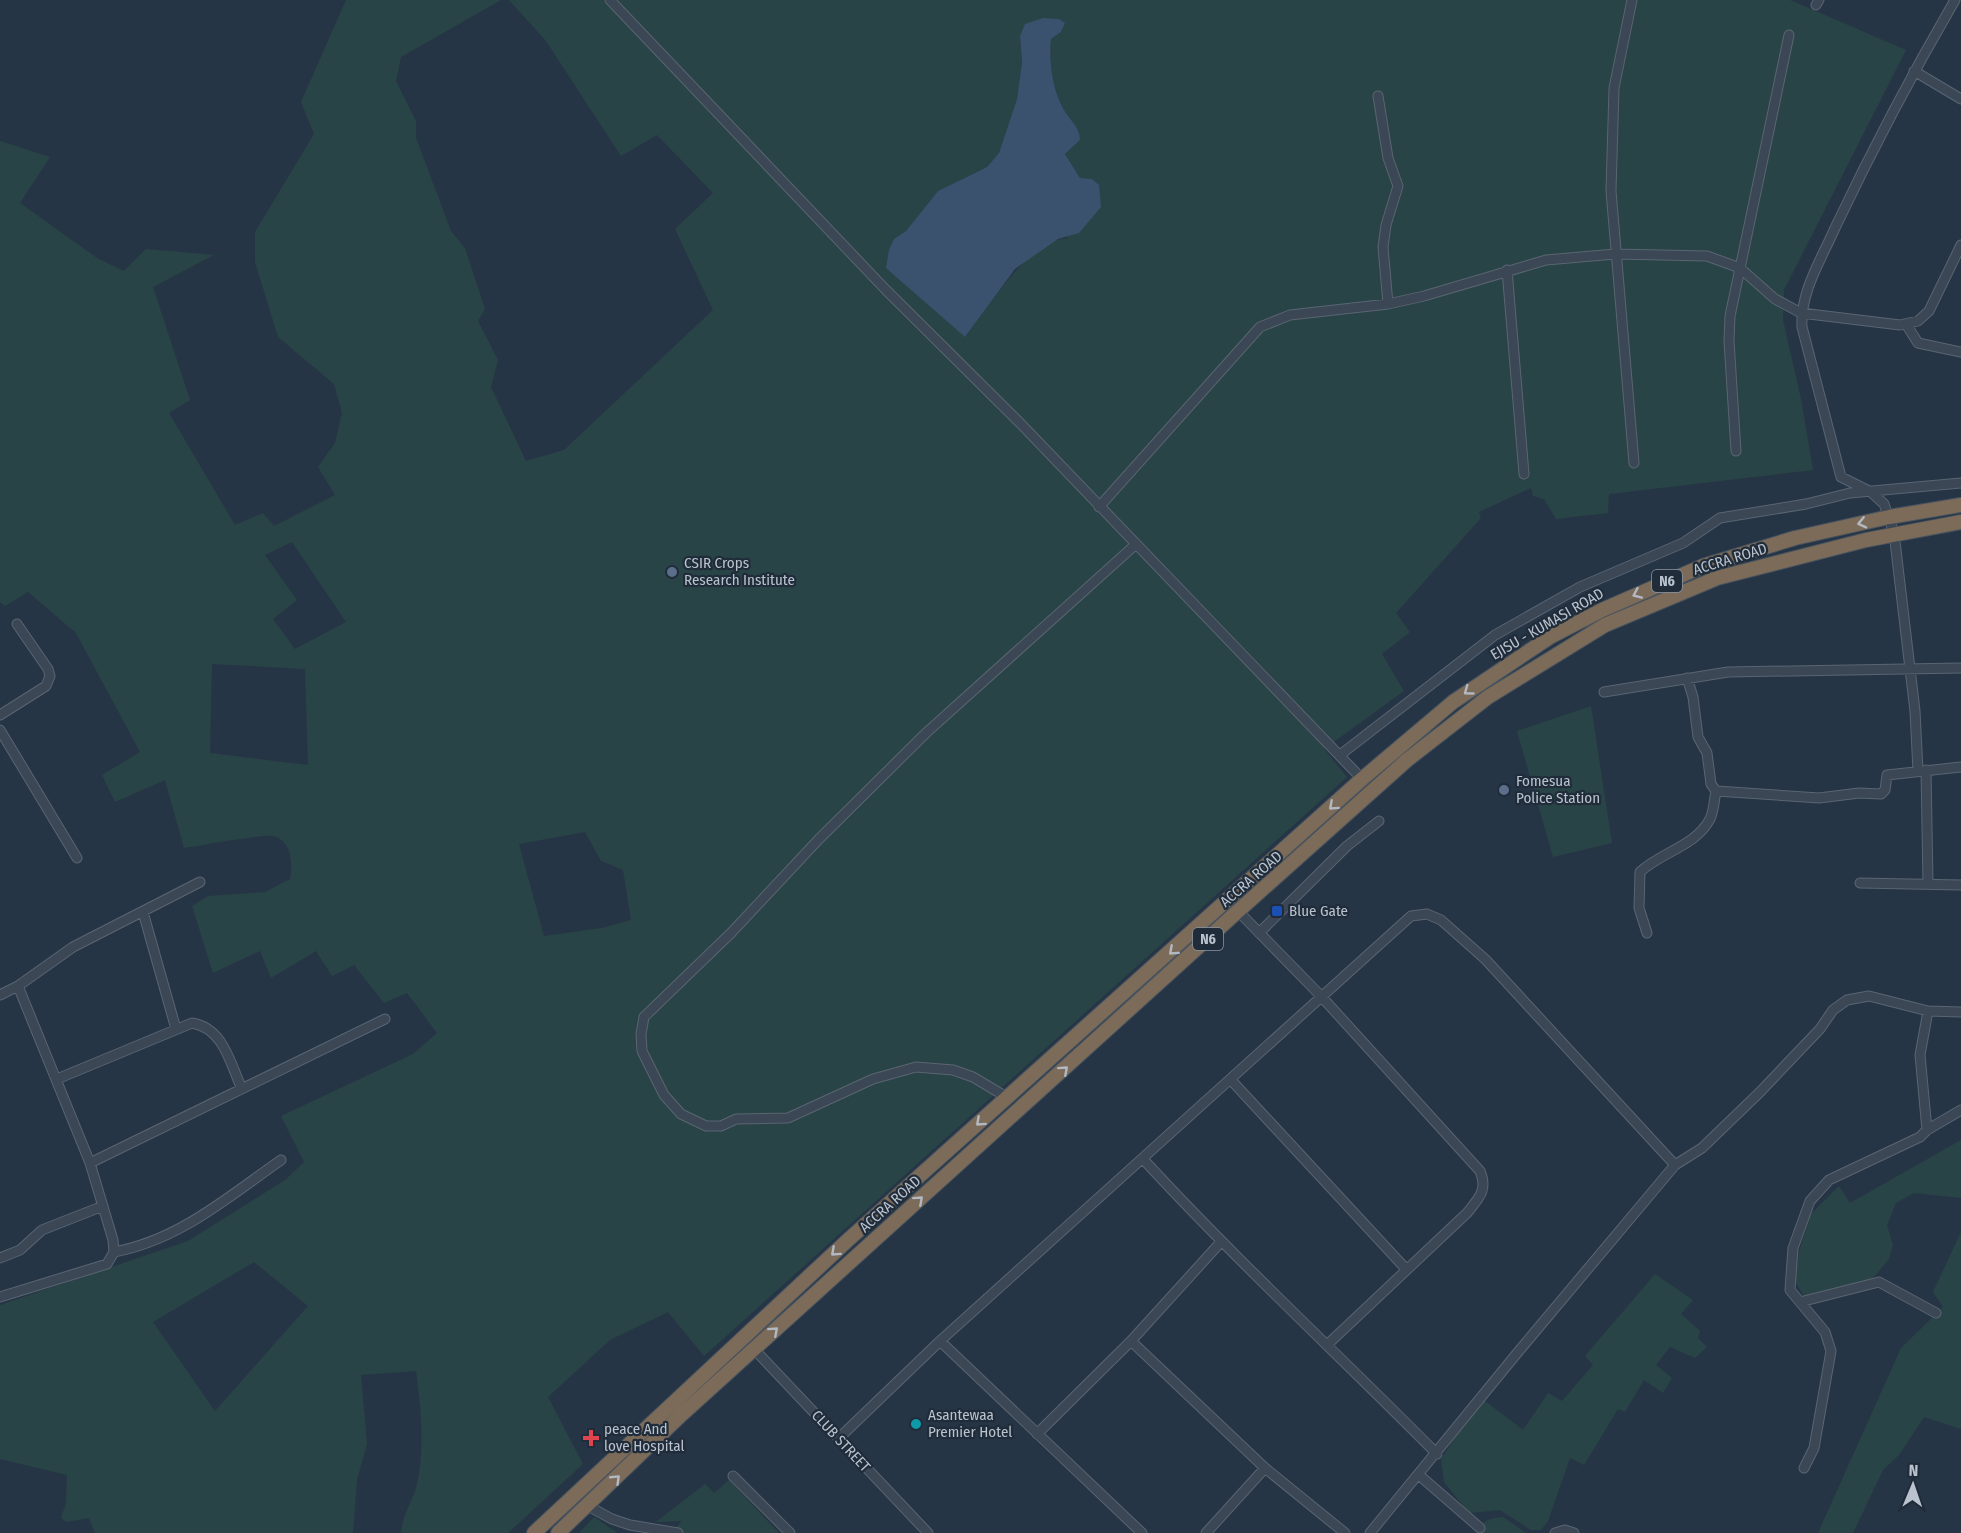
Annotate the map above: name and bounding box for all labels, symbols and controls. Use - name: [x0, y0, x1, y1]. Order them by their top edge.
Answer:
- one-way arrow: [1857, 516, 1867, 529]
- street label: ACCRA ROAD: [1691, 539, 1769, 579]
- place label: CSIR Crops Research Institute: [684, 554, 795, 589]
- marker: CSIR Crops Research Institute: [665, 565, 679, 579]
- road number: N6: [1652, 570, 1682, 592]
- street label: EJISU - KUMASI ROAD: [1487, 584, 1607, 664]
- one-way arrow: [1632, 587, 1643, 599]
- one-way arrow: [1464, 684, 1475, 695]
- place label: Fomesua Police Station: [1516, 772, 1600, 807]
- marker: Fomesua Police Station: [1497, 783, 1511, 797]
- one-way arrow: [1329, 799, 1340, 810]
- street label: ACCRA ROAD: [1216, 847, 1286, 911]
- place label: Blue Gate: [1289, 902, 1348, 920]
- marker: Blue Gate: [1270, 904, 1284, 918]
- road number: N6: [1193, 928, 1223, 950]
- one-way arrow: [1169, 944, 1180, 955]
- one-way arrow: [1057, 1066, 1068, 1077]
- one-way arrow: [976, 1115, 987, 1126]
- street label: ACCRA ROAD: [856, 1172, 924, 1236]
- one-way arrow: [912, 1196, 923, 1207]
- one-way arrow: [831, 1245, 842, 1256]
- one-way arrow: [767, 1327, 778, 1338]
- street label: CLUB STREET: [808, 1406, 874, 1476]
- place label: Asantewaa Premier Hotel: [928, 1406, 1012, 1441]
- marker: Asantewaa Premier Hotel: [909, 1417, 923, 1431]
- place label: peace And love Hospital: [604, 1420, 684, 1455]
- marker: peace And love Hospital: [582, 1429, 600, 1447]
- north arrow: [1883, 1455, 1943, 1515]
- text: N: [1908, 1461, 1919, 1480]
- one-way arrow: [609, 1475, 620, 1486]

